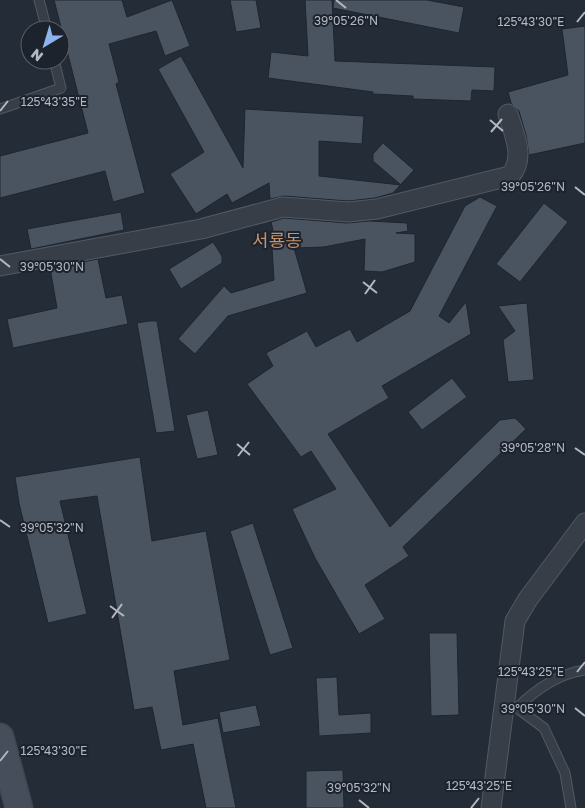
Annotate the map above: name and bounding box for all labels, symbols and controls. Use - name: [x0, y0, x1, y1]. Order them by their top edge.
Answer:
- text: 39°05'26"N: [314, 13, 378, 28]
- text: 125°43'30"E: [498, 14, 564, 29]
- north arrow: [20, 20, 70, 70]
- text: N: [27, 46, 46, 66]
- text: 125°43'35"E: [21, 94, 87, 109]
- text: 39°05'26"N: [501, 179, 565, 194]
- district label: 서룡동: [252, 229, 302, 251]
- text: 39°05'30"N: [20, 259, 84, 274]
- text: 39°05'28"N: [501, 440, 565, 455]
- text: 39°05'32"N: [20, 520, 84, 535]
- text: 125°43'25"E: [498, 664, 564, 679]
- text: 39°05'30"N: [501, 701, 565, 716]
- text: 125°43'30"E: [21, 743, 87, 758]
- text: 125°43'25"E: [446, 778, 512, 793]
- text: 39°05'32"N: [327, 780, 391, 795]

